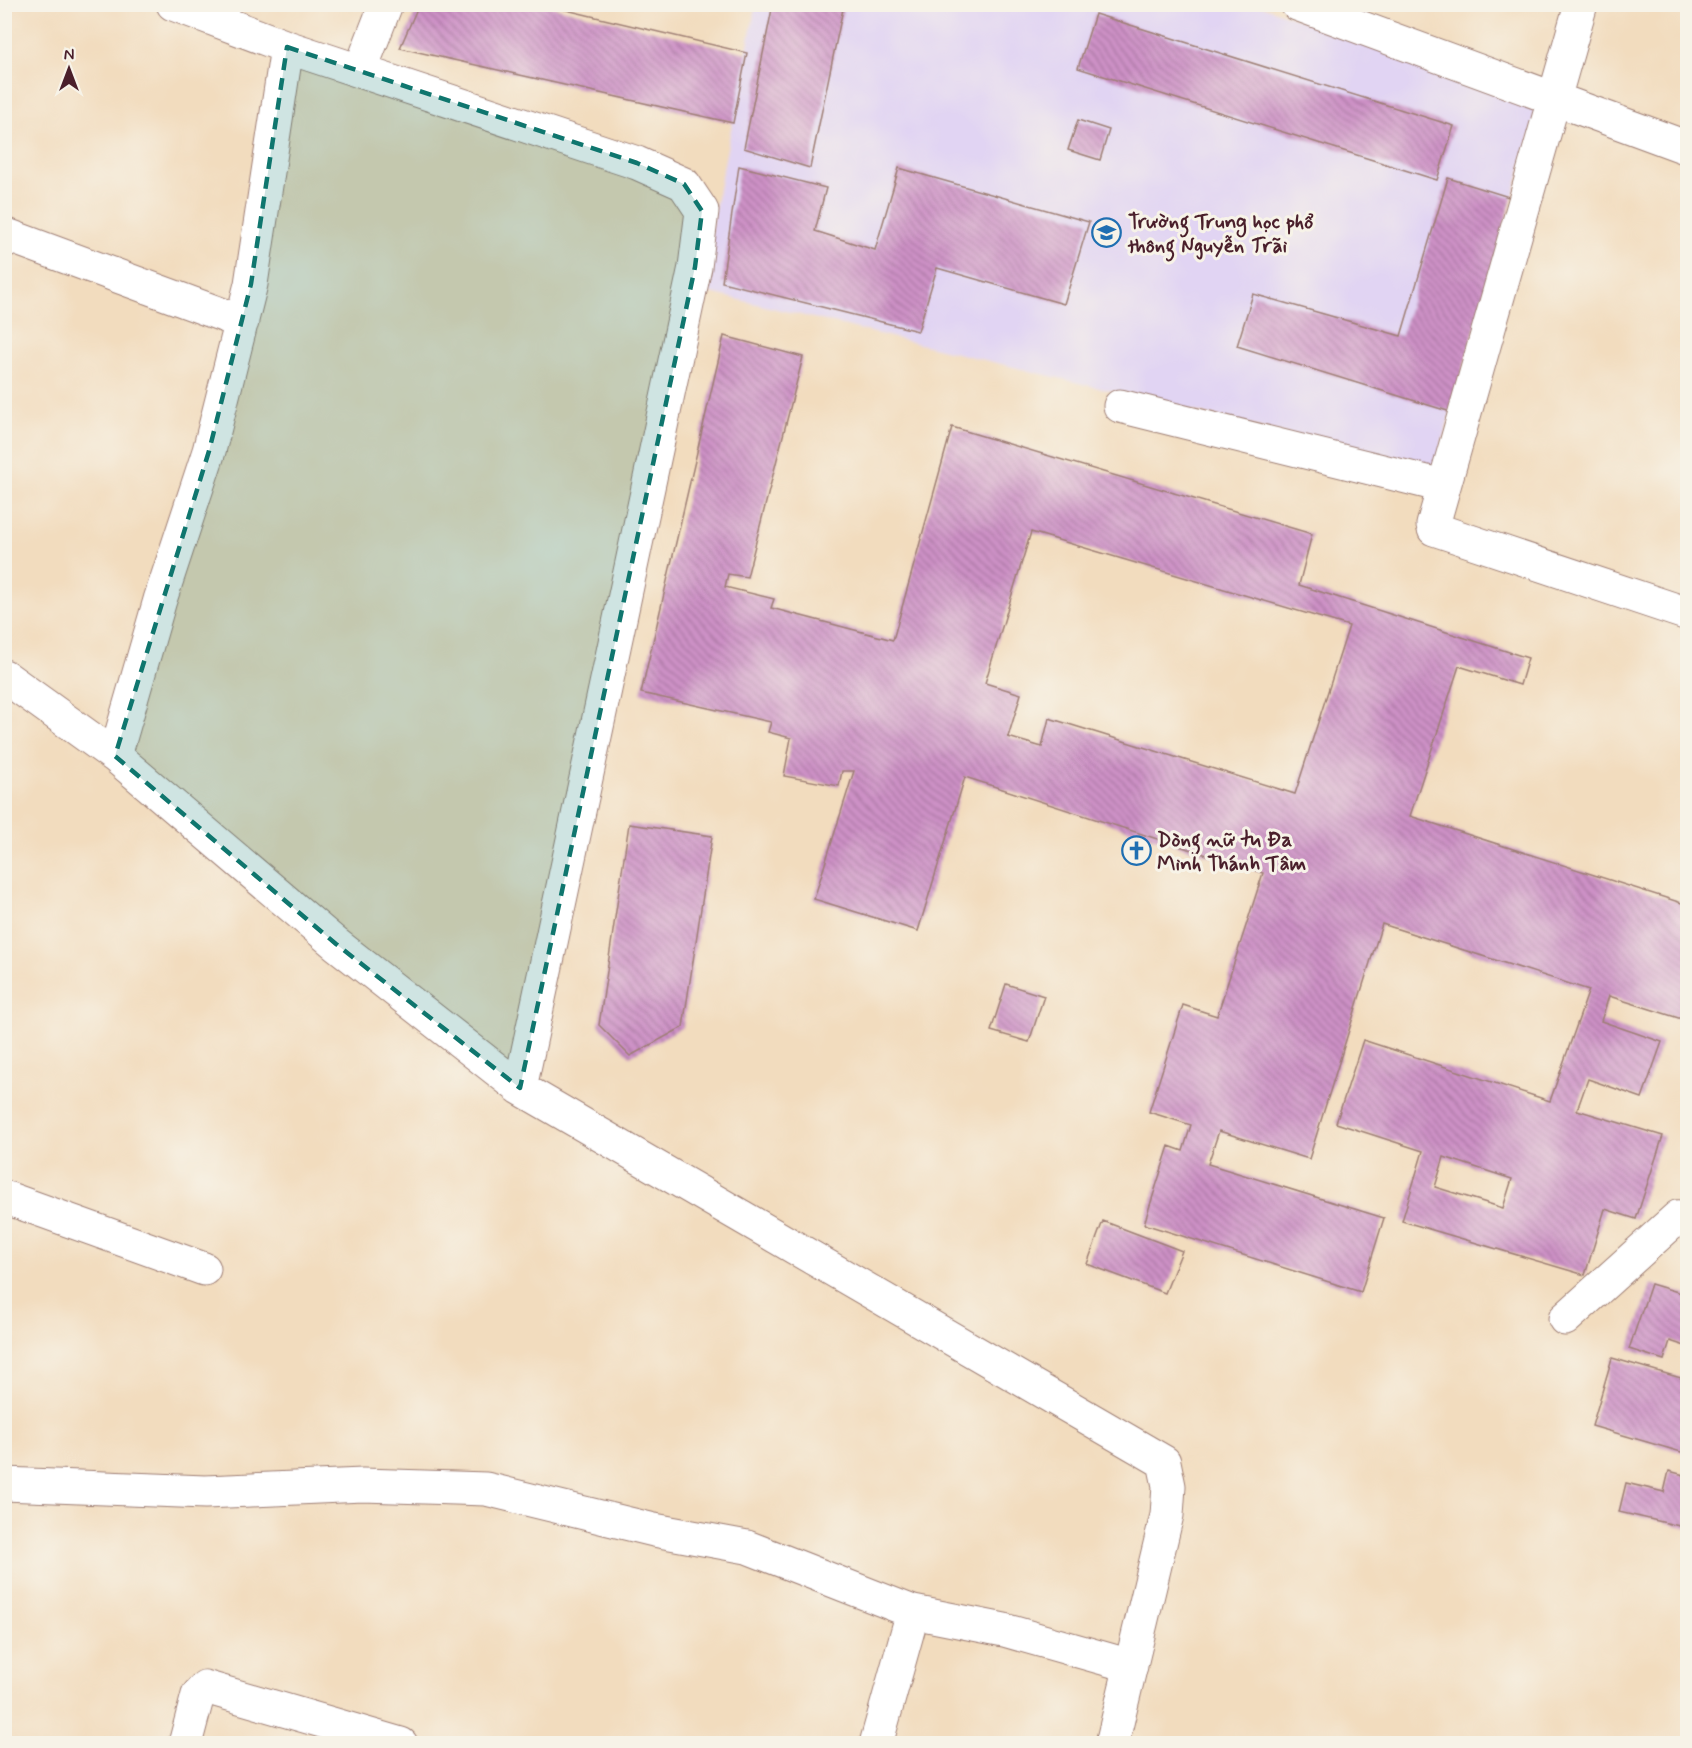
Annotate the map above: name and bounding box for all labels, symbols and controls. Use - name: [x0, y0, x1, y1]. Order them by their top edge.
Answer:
- north arrow: [39, 39, 99, 99]
- text: N: [64, 45, 74, 66]
- place label: Trường Trung học phổ thông Nguyễn Trãi: [1127, 208, 1314, 262]
- school or university icon: Trường Trung học phổ thông Nguyễn Trãi: [1091, 217, 1123, 249]
- place label: Dòng nữ tu Đa Minh Thánh Tâm: [1157, 826, 1307, 878]
- church icon: Dòng nữ tu Đa Minh Thánh Tâm: [1120, 835, 1152, 867]

